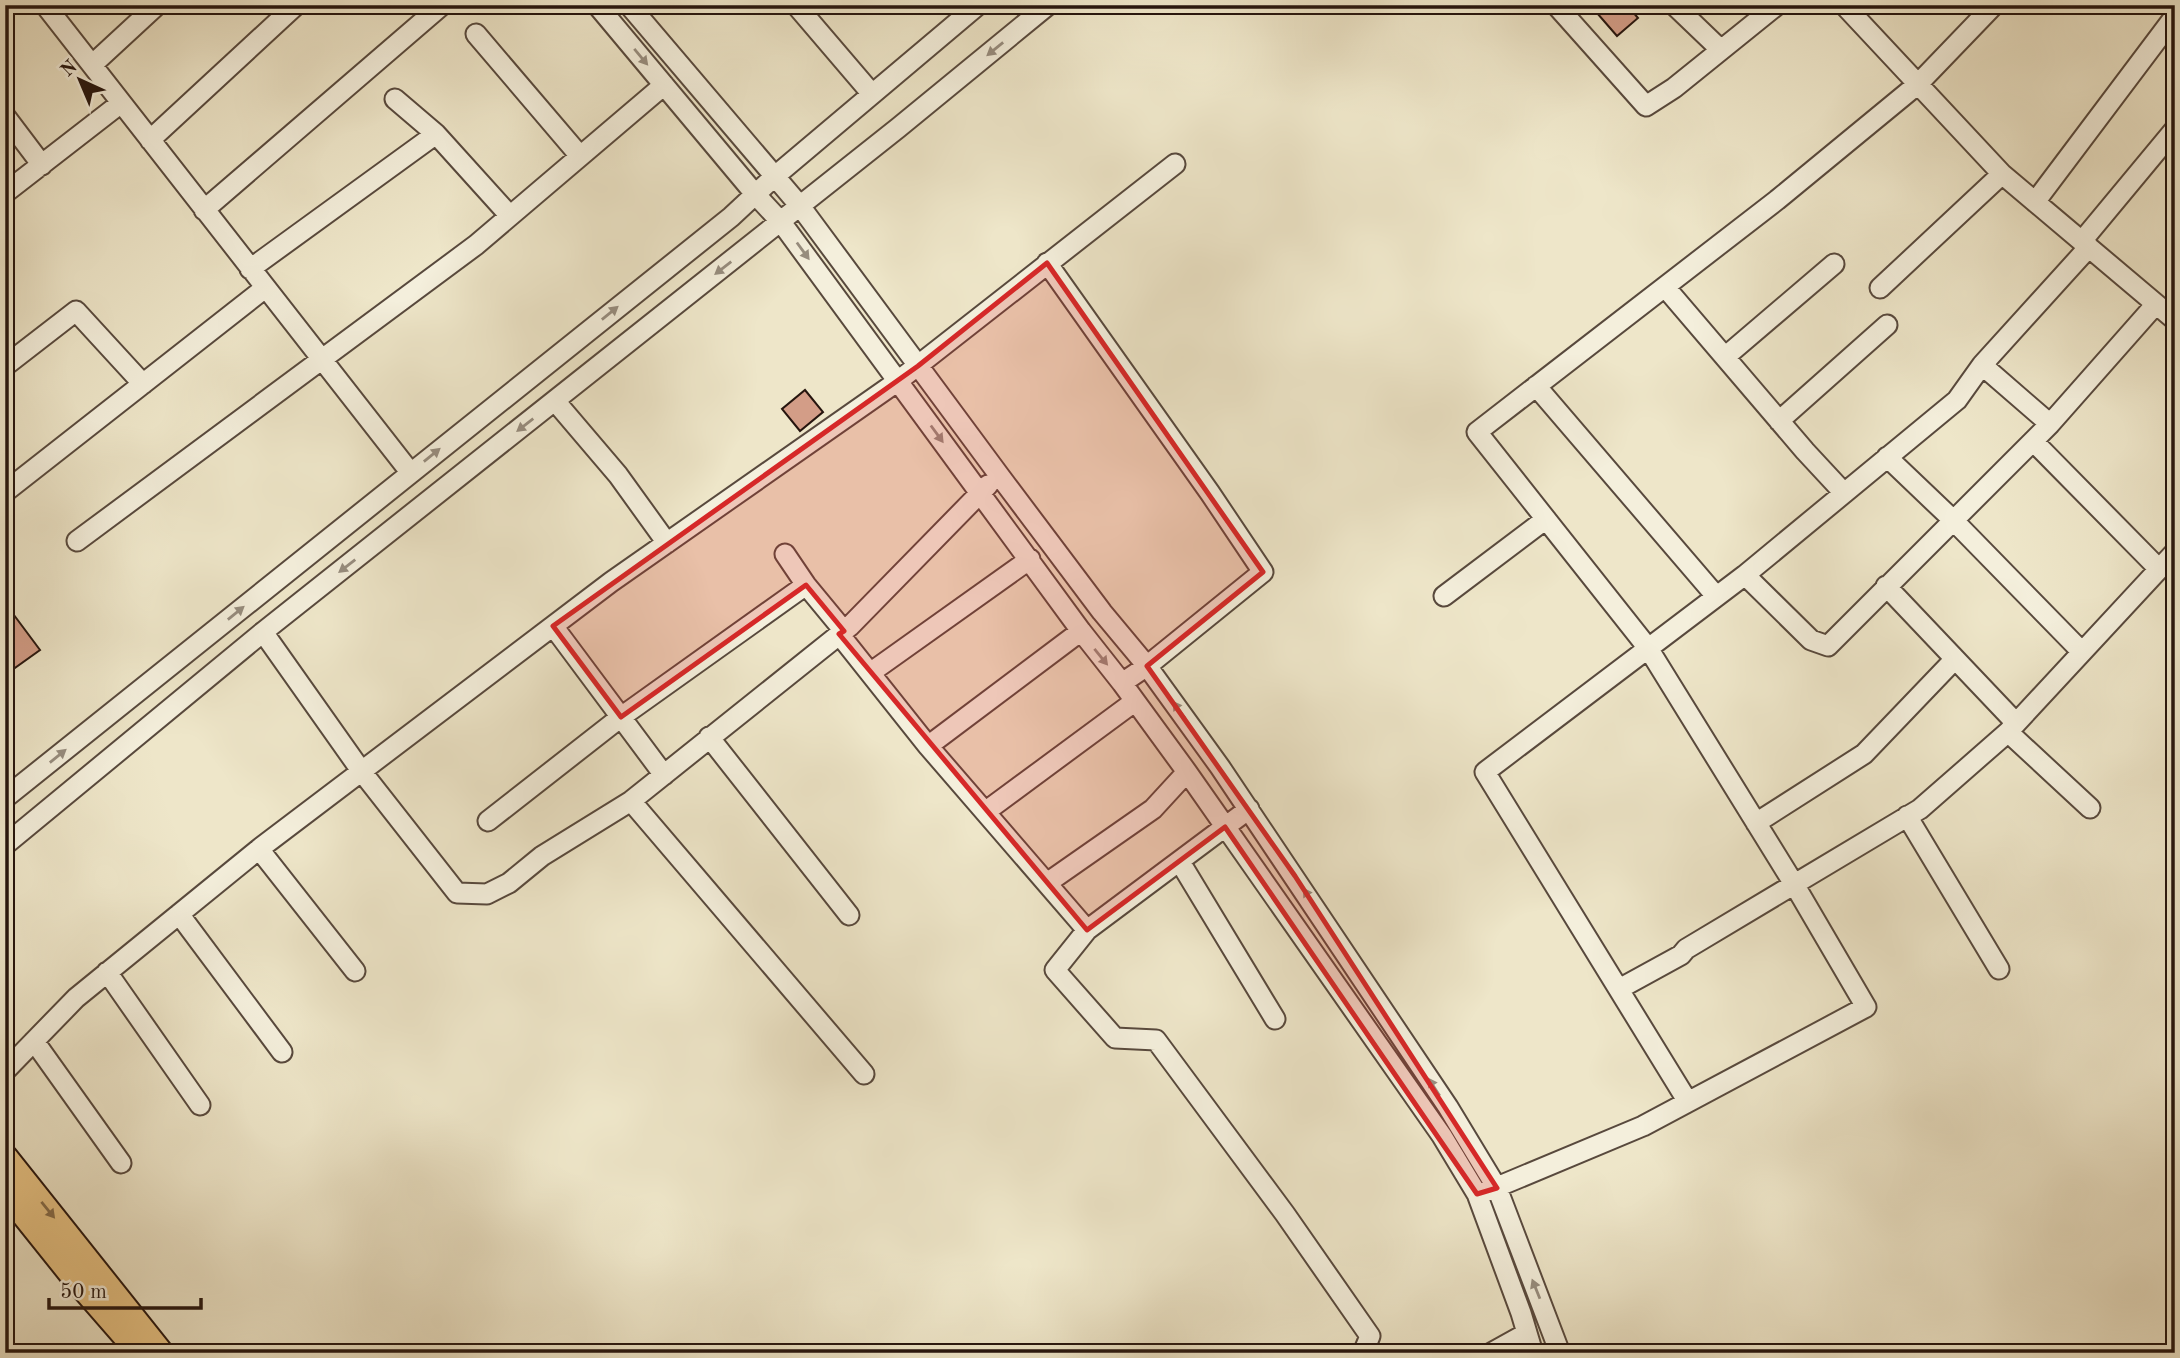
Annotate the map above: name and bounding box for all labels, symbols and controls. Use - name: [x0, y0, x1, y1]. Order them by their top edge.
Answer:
- one-way arrow: [987, 41, 1005, 56]
- north arrow: [46, 46, 116, 116]
- one-way arrow: [633, 49, 648, 66]
- text: N: [58, 57, 82, 81]
- one-way arrow: [795, 242, 809, 260]
- one-way arrow: [714, 261, 732, 276]
- one-way arrow: [601, 307, 619, 321]
- one-way arrow: [517, 417, 535, 432]
- one-way arrow: [930, 425, 944, 443]
- one-way arrow: [423, 448, 441, 463]
- one-way arrow: [338, 558, 356, 573]
- one-way arrow: [227, 606, 244, 621]
- one-way arrow: [1093, 648, 1108, 665]
- one-way arrow: [1172, 701, 1186, 719]
- one-way arrow: [49, 748, 67, 763]
- one-way arrow: [1302, 887, 1315, 906]
- one-way arrow: [1428, 1077, 1441, 1096]
- one-way arrow: [41, 1200, 56, 1218]
- scale bar: [49, 1267, 201, 1311]
- one-way arrow: [1530, 1278, 1541, 1299]
- text: 50 m: [60, 1282, 107, 1303]

